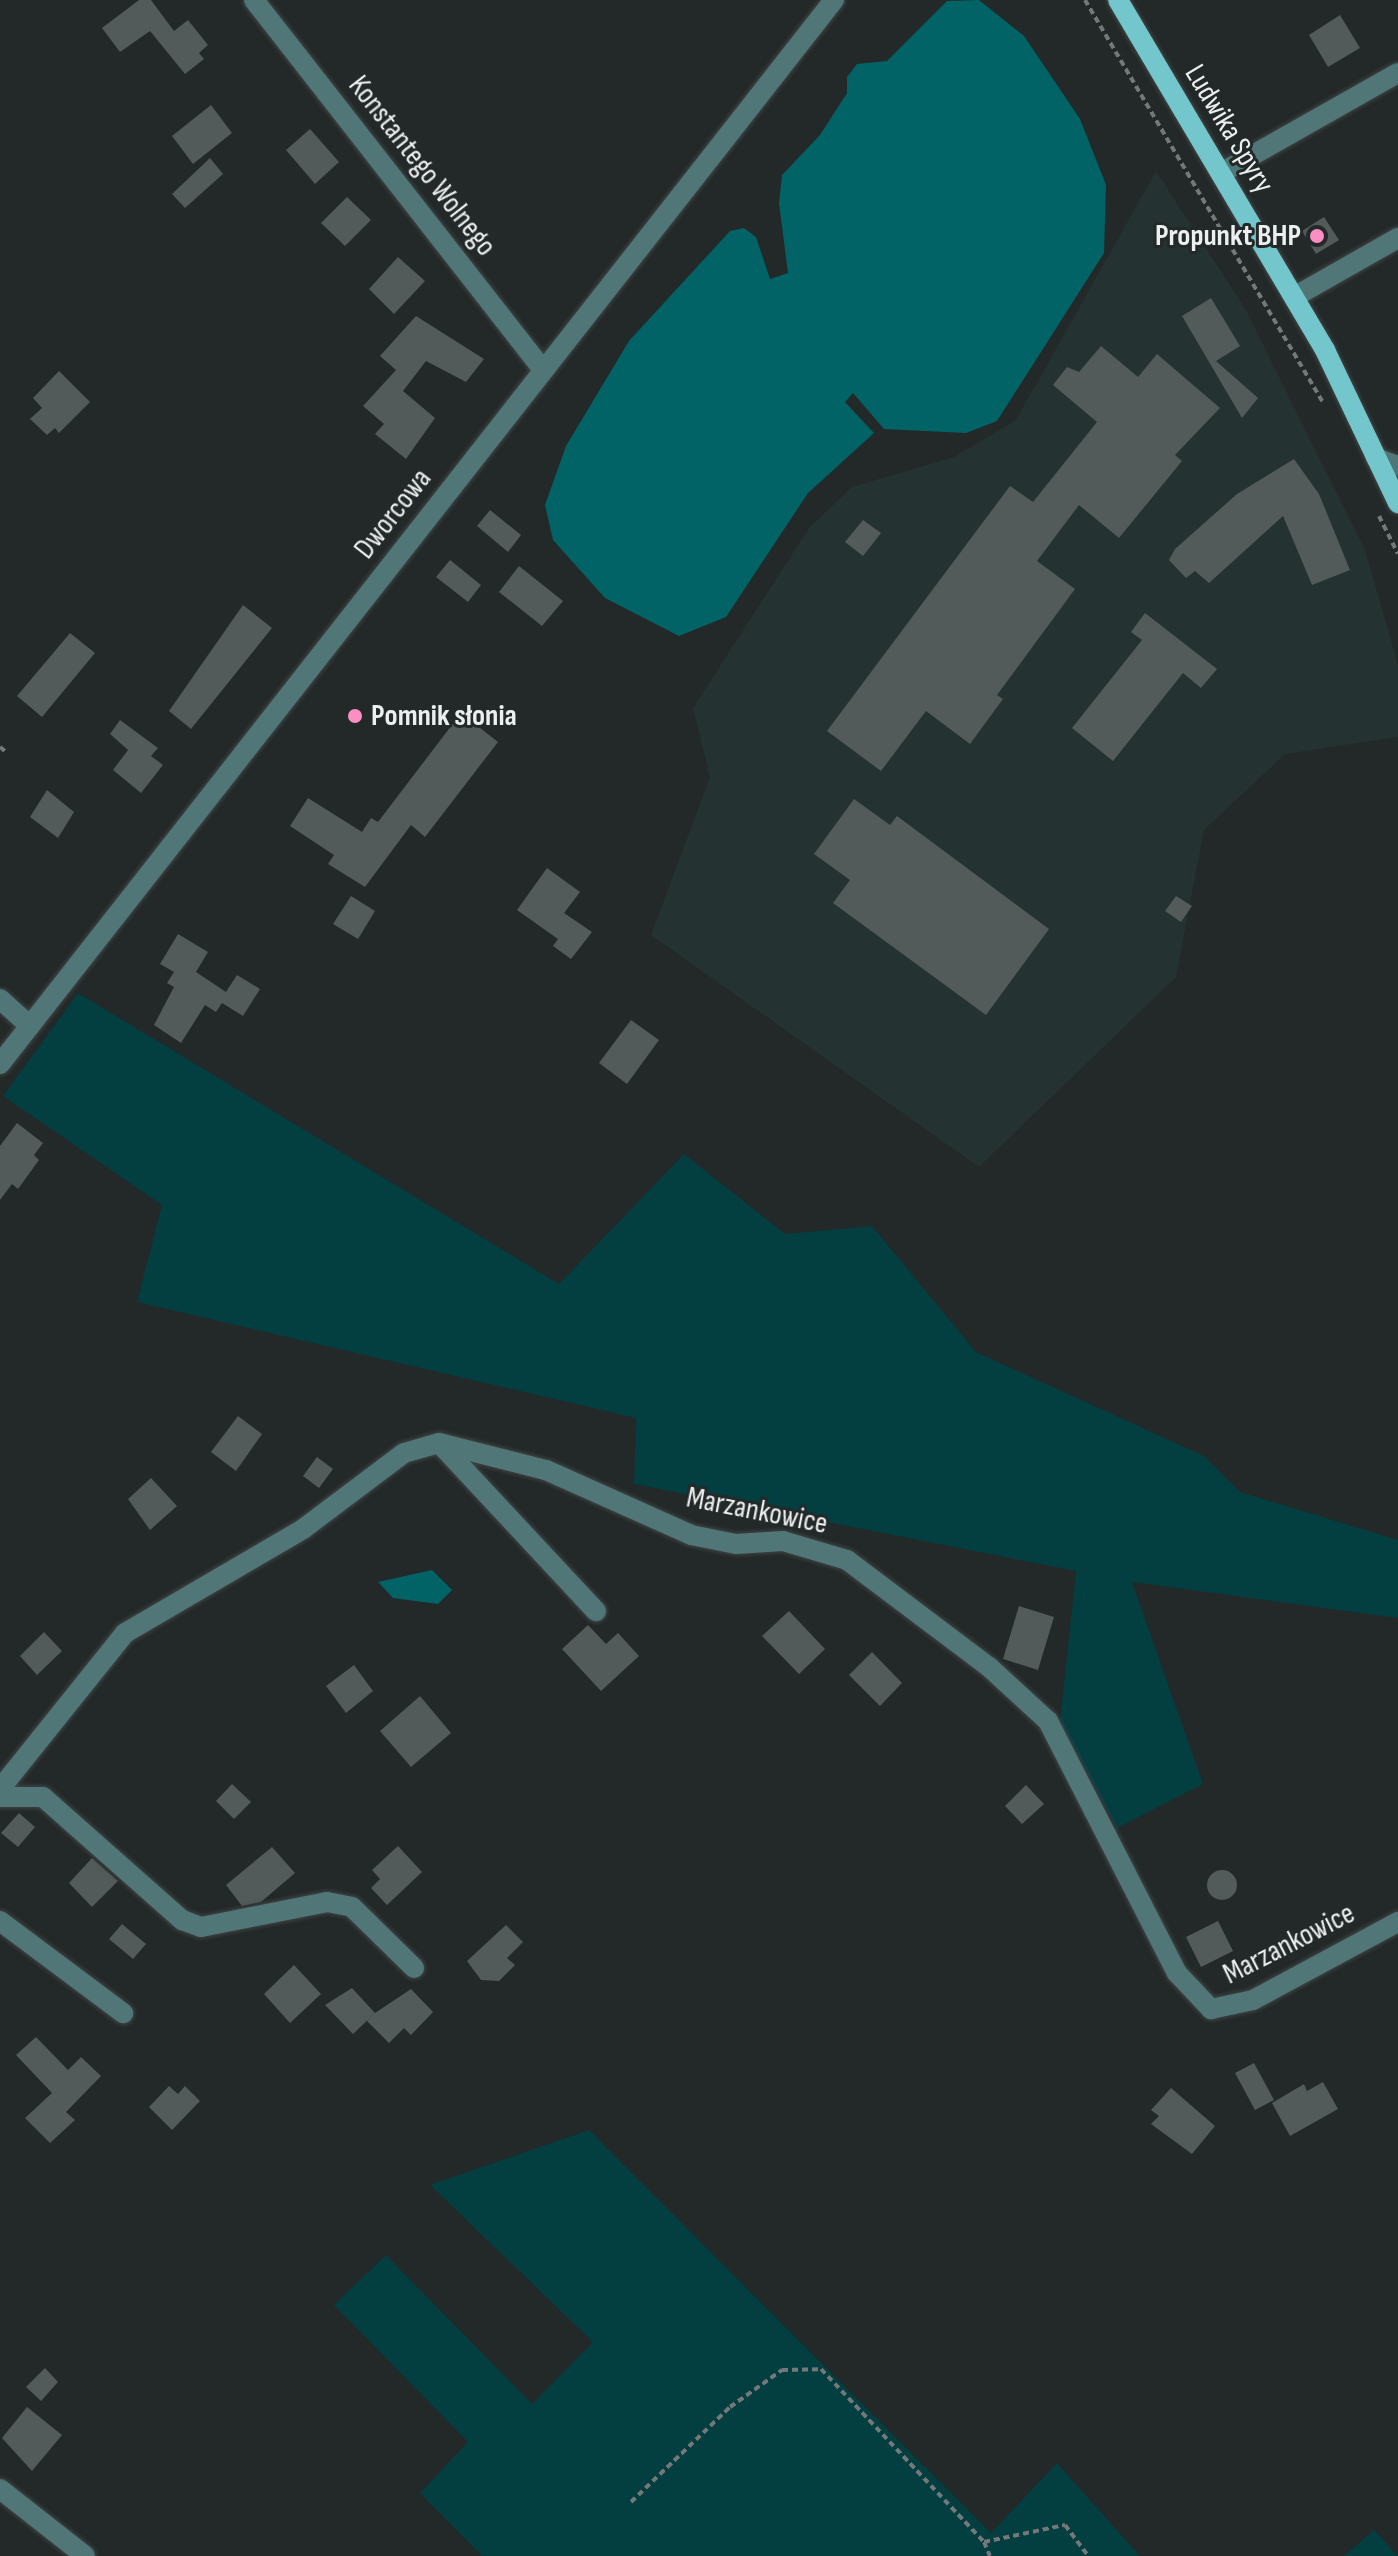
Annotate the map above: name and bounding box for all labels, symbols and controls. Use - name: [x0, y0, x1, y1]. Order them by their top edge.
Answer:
- street label: Ludwika Spyry: [1177, 58, 1281, 200]
- street label: Konstantego Wolnego: [340, 69, 504, 263]
- place label: Propunkt BHP: [1155, 218, 1301, 254]
- marker: Propunkt BHP: [1308, 227, 1326, 245]
- street label: Dworcowa: [347, 462, 439, 566]
- place label: Pomnik słonia: [371, 698, 517, 734]
- marker: Pomnik słonia: [346, 707, 364, 725]
- street label: Marzankowice: [683, 1480, 831, 1542]
- street label: Marzankowice: [1217, 1896, 1361, 1992]

